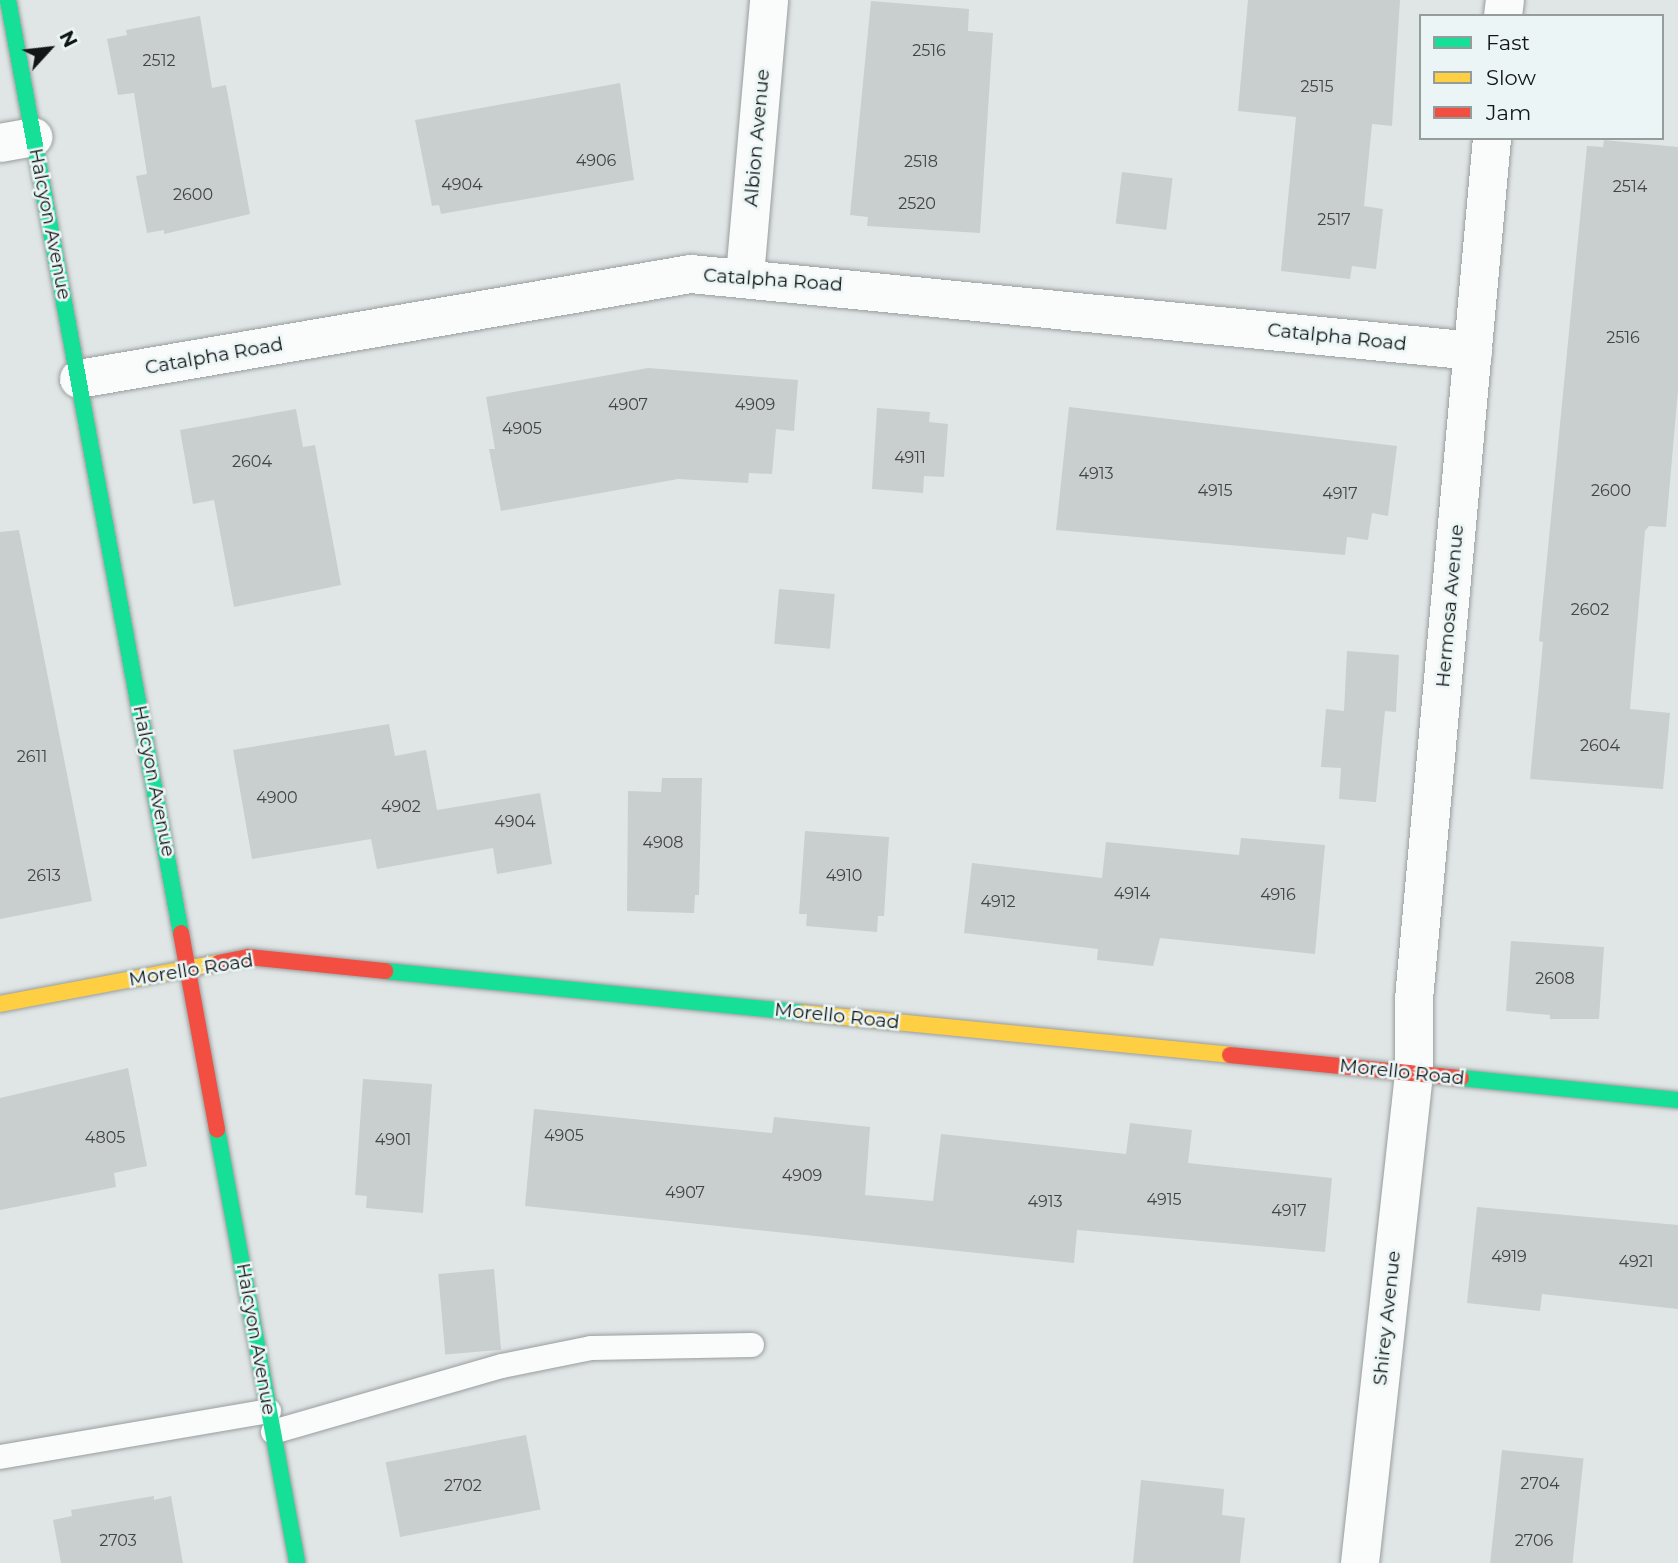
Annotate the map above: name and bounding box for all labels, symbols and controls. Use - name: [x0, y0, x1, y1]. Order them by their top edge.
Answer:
- north arrow: [14, 14, 84, 84]
- legend: [1419, 14, 1664, 140]
- text: N: [54, 27, 82, 51]
- text: Fast: [1486, 30, 1530, 55]
- house number: 2516: [912, 41, 946, 61]
- house number: 2512: [142, 51, 176, 71]
- text: Slow: [1486, 65, 1536, 90]
- street label: Albion Avenue: [740, 68, 774, 208]
- house number: 2515: [1301, 77, 1333, 97]
- text: Jam: [1486, 100, 1531, 125]
- street label: Halcyon Avenue: [24, 146, 76, 302]
- house number: 4906: [576, 151, 616, 171]
- house number: 2518: [904, 152, 938, 172]
- house number: 4904: [441, 175, 483, 195]
- house number: 2514: [1613, 177, 1647, 197]
- house number: 2600: [173, 185, 213, 205]
- house number: 2520: [898, 194, 936, 214]
- house number: 2517: [1317, 210, 1351, 230]
- street label: Catalpha Road: [702, 264, 844, 296]
- street label: Catalpha Road: [1266, 318, 1408, 356]
- house number: 2516: [1606, 328, 1640, 348]
- street label: Catalpha Road: [143, 333, 285, 379]
- house number: 4907: [608, 395, 648, 415]
- house number: 4909: [735, 395, 775, 415]
- house number: 4905: [502, 419, 542, 439]
- house number: 4911: [894, 448, 926, 468]
- house number: 2604: [232, 452, 272, 472]
- house number: 4913: [1079, 464, 1113, 484]
- house number: 4915: [1197, 481, 1233, 501]
- house number: 2600: [1591, 481, 1631, 501]
- house number: 4917: [1322, 484, 1358, 504]
- street label: Hermosa Avenue: [1432, 524, 1468, 688]
- house number: 2602: [1571, 600, 1609, 620]
- street label: Halcyon Avenue: [128, 703, 180, 859]
- house number: 2604: [1580, 736, 1620, 756]
- house number: 2611: [17, 747, 47, 767]
- house number: 4900: [256, 788, 298, 808]
- house number: 4902: [381, 797, 421, 817]
- house number: 4904: [494, 812, 536, 832]
- house number: 4908: [643, 833, 683, 853]
- house number: 2613: [27, 866, 61, 886]
- house number: 4910: [826, 866, 862, 886]
- house number: 4914: [1114, 884, 1150, 904]
- house number: 4916: [1260, 885, 1296, 905]
- house number: 4912: [980, 892, 1016, 912]
- street label: Morello Road: [127, 949, 255, 991]
- house number: 2608: [1535, 969, 1575, 989]
- street label: Morello Road: [773, 998, 901, 1034]
- street label: Morello Road: [1338, 1054, 1466, 1090]
- house number: 4905: [544, 1126, 584, 1146]
- house number: 4805: [85, 1128, 125, 1148]
- house number: 4901: [375, 1130, 411, 1150]
- house number: 4909: [782, 1166, 822, 1186]
- house number: 4907: [665, 1183, 705, 1203]
- house number: 4915: [1146, 1190, 1182, 1210]
- house number: 4913: [1028, 1192, 1062, 1212]
- house number: 4917: [1271, 1201, 1307, 1221]
- house number: 4919: [1491, 1247, 1527, 1267]
- street label: Shirey Avenue: [1369, 1250, 1405, 1386]
- house number: 4921: [1618, 1252, 1654, 1272]
- street label: Halcyon Avenue: [231, 1261, 281, 1417]
- house number: 2704: [1520, 1474, 1560, 1494]
- house number: 2702: [444, 1476, 482, 1496]
- house number: 2703: [99, 1531, 137, 1551]
- house number: 2706: [1515, 1531, 1553, 1551]

